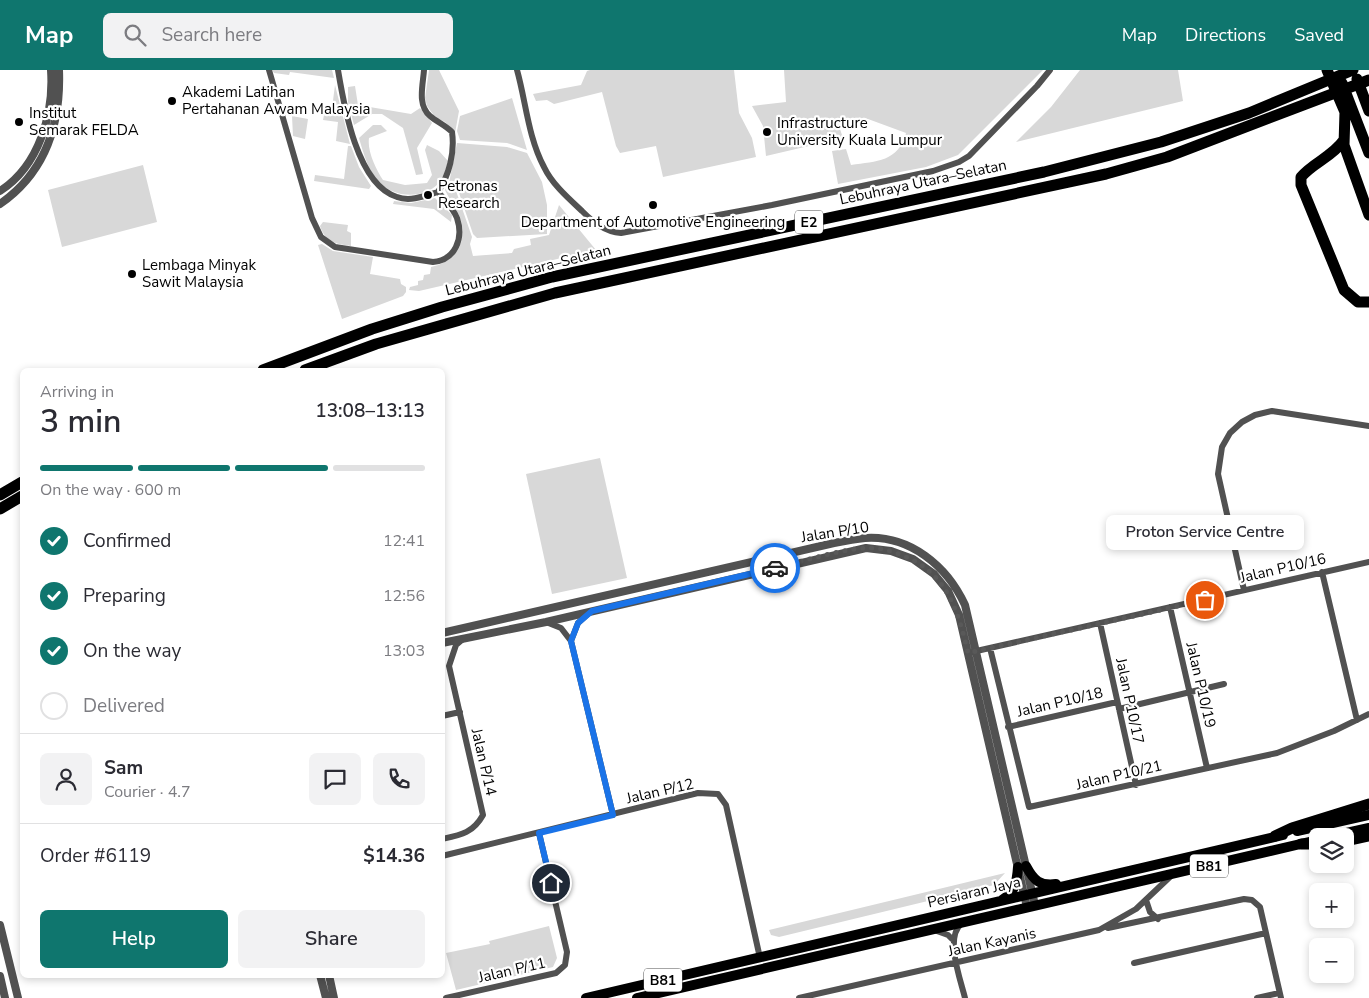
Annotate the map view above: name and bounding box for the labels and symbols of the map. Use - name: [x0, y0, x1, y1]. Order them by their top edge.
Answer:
- place label: Akademi Latihan Pertahanan Awam Malaysia: [182, 82, 370, 119]
- marker: Akademi Latihan Pertahanan Awam Malaysia: [166, 95, 178, 107]
- place label: Institut Semarak FELDA: [29, 103, 139, 140]
- place label: Infrastructure University Kuala Lumpur: [777, 113, 943, 150]
- marker: Institut Semarak FELDA: [13, 116, 25, 128]
- marker: Infrastructure University Kuala Lumpur: [761, 126, 773, 138]
- street label: Lebuhraya Utara–Selatan: [838, 155, 1008, 209]
- place label: Petronas Research: [438, 176, 500, 213]
- marker: Petronas Research: [422, 189, 434, 201]
- marker: Department of Automotive Engineering: [647, 199, 659, 211]
- road number: E2: [795, 210, 823, 233]
- place label: Department of Automotive Engineering: [521, 212, 785, 232]
- street label: Lebuhraya Utara–Selatan: [443, 240, 613, 300]
- place label: Lembaga Minyak Sawit Malaysia: [142, 255, 256, 292]
- marker: Lembaga Minyak Sawit Malaysia: [126, 268, 138, 280]
- callout: Proton Service Centre: [1106, 515, 1304, 550]
- street label: Jalan P/10: [799, 517, 870, 547]
- courier: [750, 543, 800, 593]
- street label: Jalan P10/16: [1237, 548, 1328, 588]
- pin: [1184, 579, 1226, 621]
- street label: Jalan P10/19: [1181, 639, 1221, 730]
- street label: Jalan P10/17: [1111, 655, 1149, 746]
- street label: Jalan P10/18: [1014, 682, 1105, 722]
- street label: Jalan P/14: [466, 725, 501, 798]
- street label: Jalan P10/21: [1073, 755, 1164, 795]
- street label: Jalan P/12: [623, 774, 696, 809]
- road number: B81: [1190, 854, 1228, 878]
- pin: [530, 862, 572, 904]
- street label: Persiaran Jaya: [925, 872, 1023, 912]
- street label: Jalan Kayanis: [945, 923, 1038, 961]
- street label: Jalan P/11: [475, 953, 548, 988]
- road number: B81: [644, 968, 682, 992]

